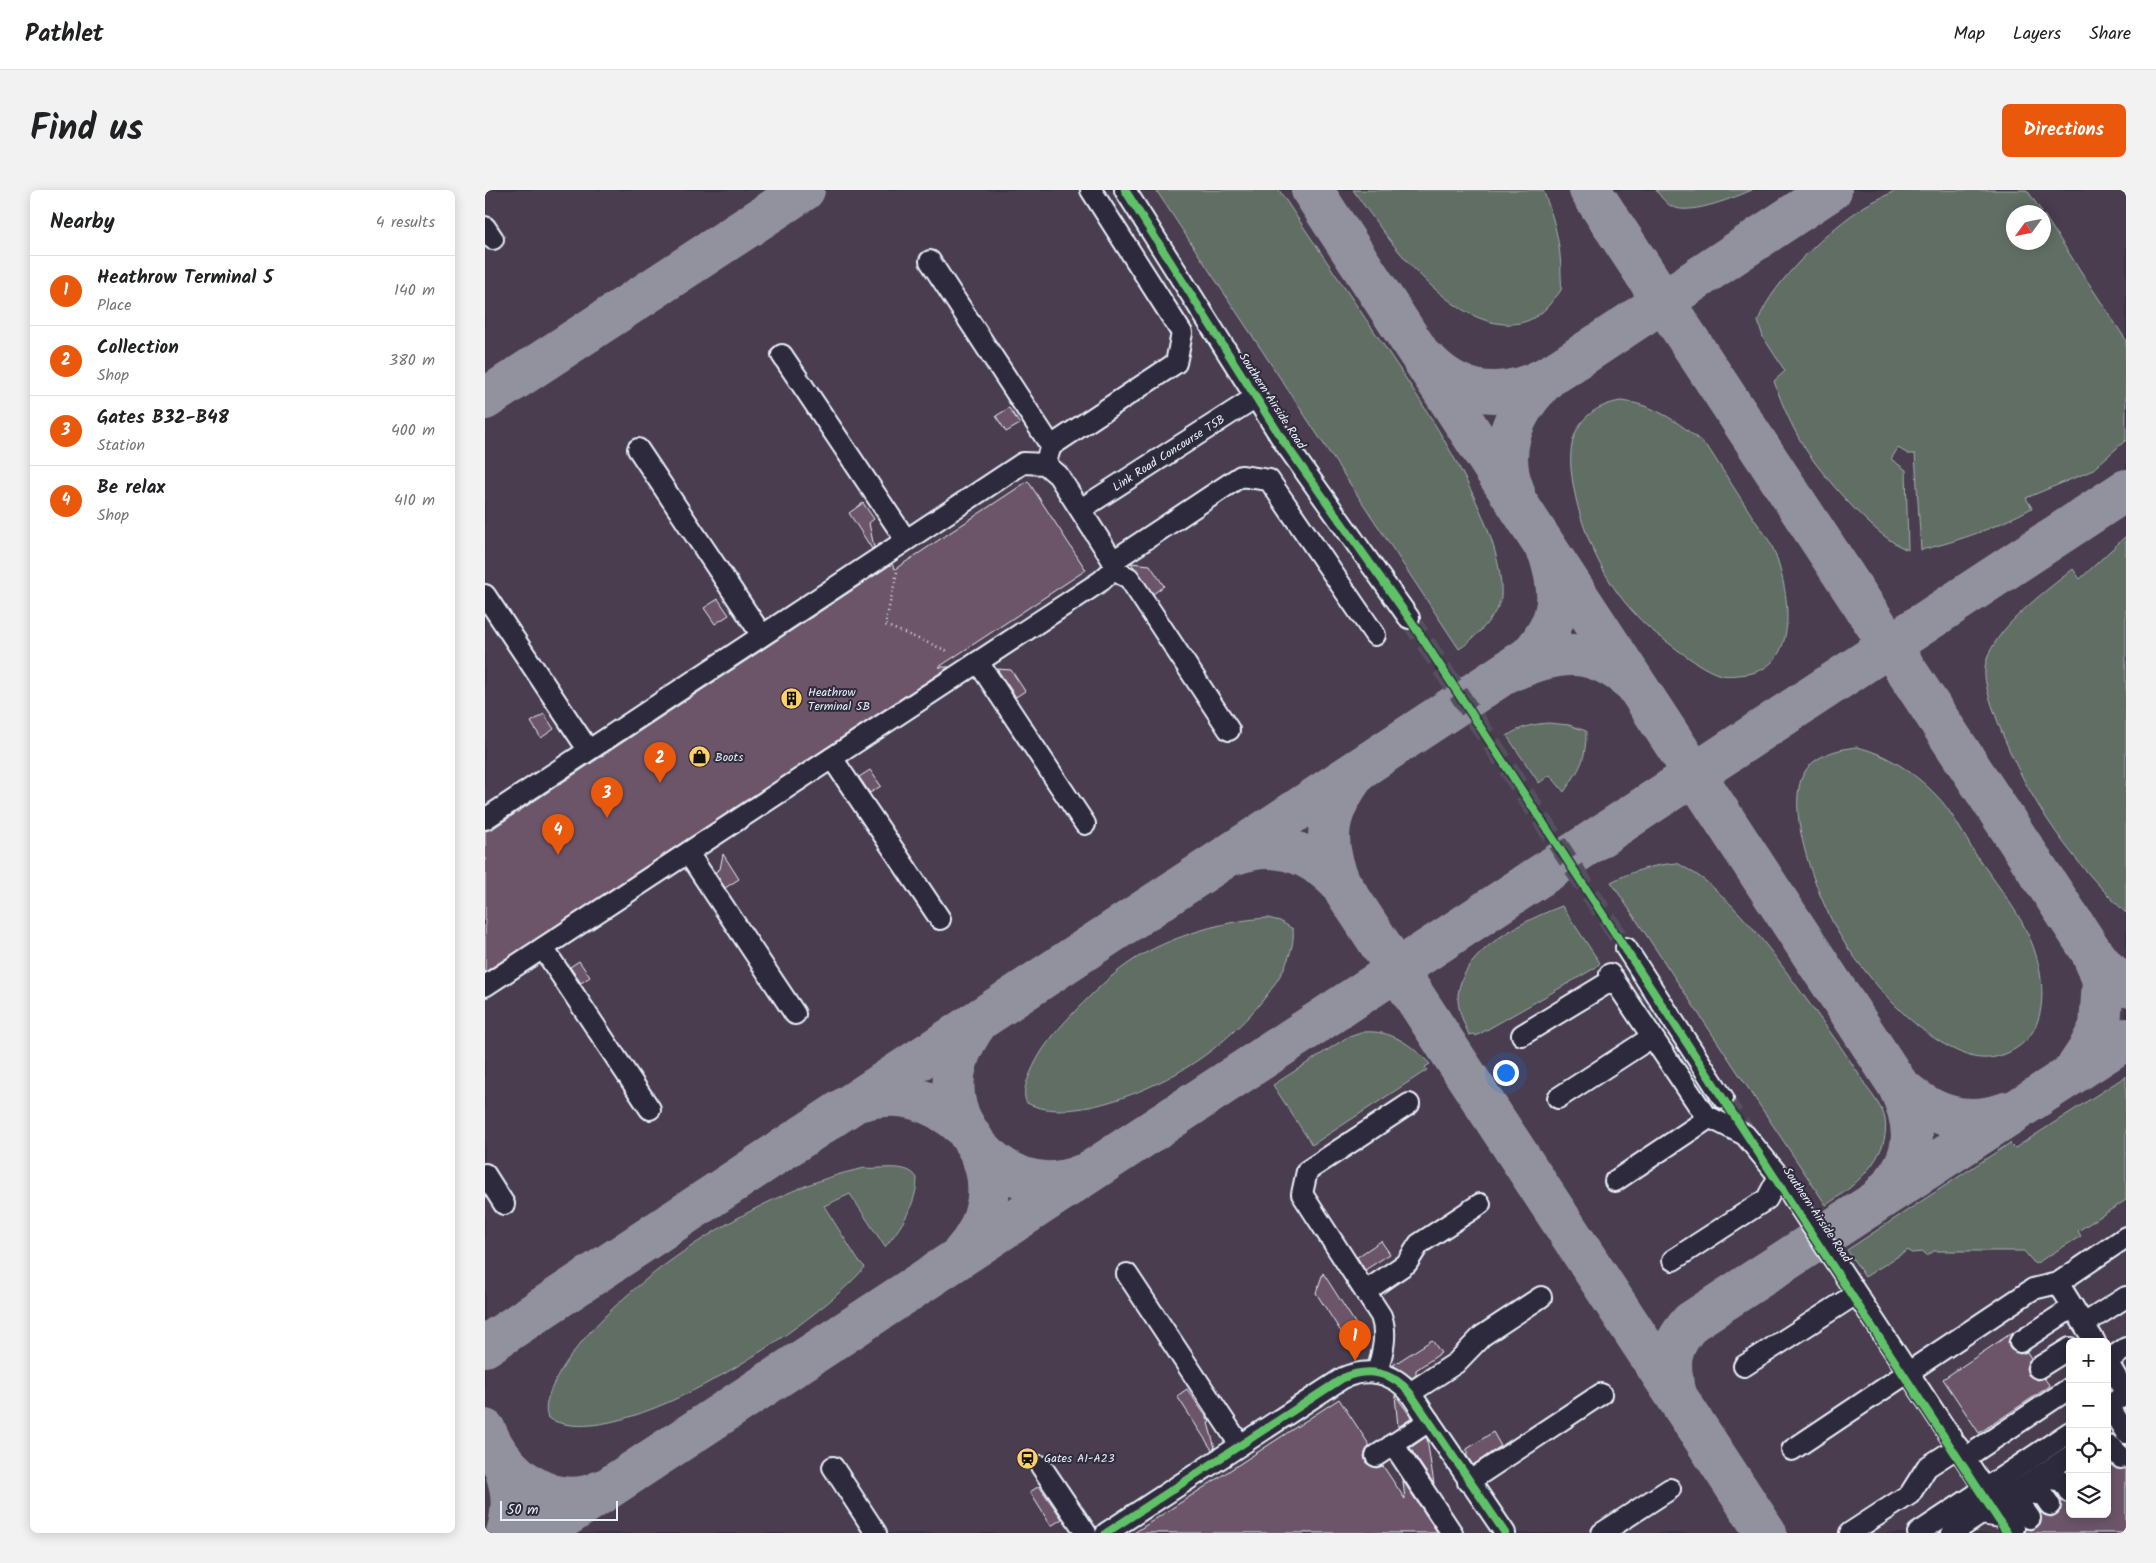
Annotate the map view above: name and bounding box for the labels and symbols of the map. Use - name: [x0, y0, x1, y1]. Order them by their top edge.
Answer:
- north arrow: [2006, 205, 2051, 250]
- street label: Southern Airside Road: [1234, 349, 1311, 454]
- street label: Link Road Concourse T5B: [1108, 410, 1229, 496]
- place label: Heathrow Terminal 5B: [808, 683, 870, 716]
- building icon: Heathrow Terminal 5B: [780, 687, 804, 711]
- pin: 2: [644, 742, 676, 783]
- shop icon: Boots: [687, 745, 711, 769]
- place label: Boots: [715, 748, 743, 767]
- pin: 3: [591, 777, 623, 818]
- pin: 4: [542, 814, 574, 855]
- your location: [1493, 1060, 1519, 1086]
- street label: Southern Airside Road: [1778, 1163, 1857, 1267]
- pin: 1: [1339, 1320, 1371, 1361]
- station icon: Gates A1-A23: [1016, 1446, 1040, 1470]
- place label: Gates A1-A23: [1044, 1449, 1115, 1468]
- scale bar: [500, 1498, 617, 1521]

